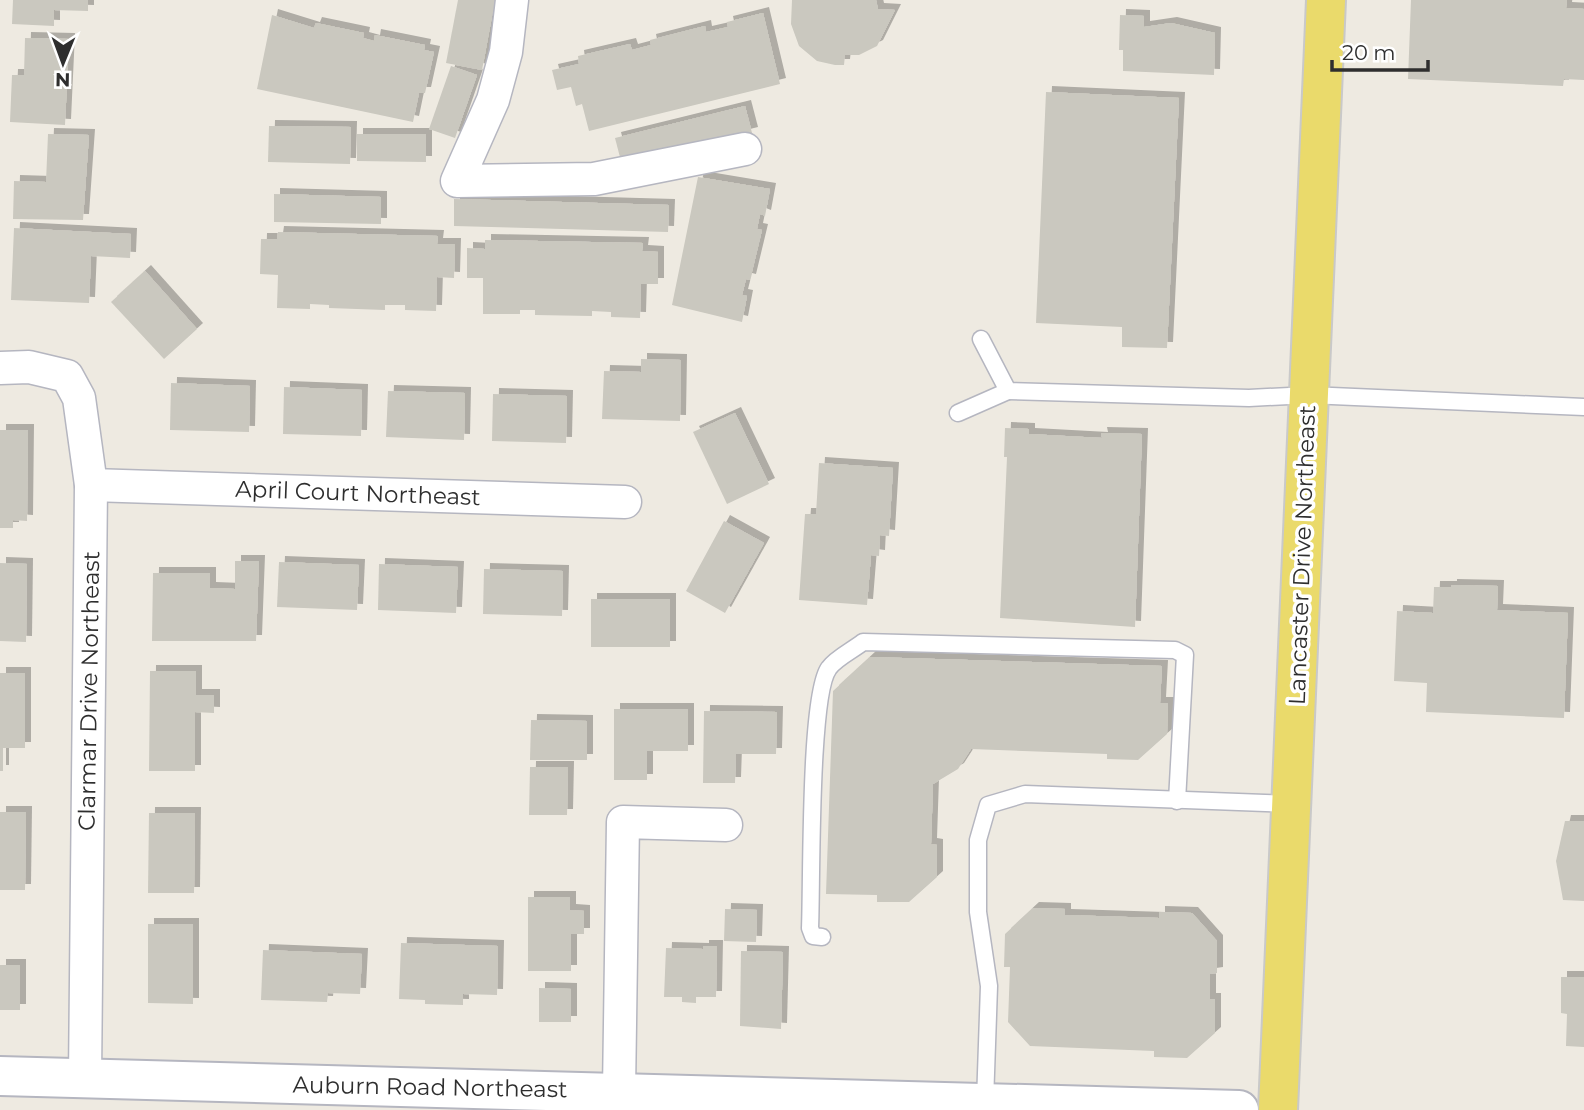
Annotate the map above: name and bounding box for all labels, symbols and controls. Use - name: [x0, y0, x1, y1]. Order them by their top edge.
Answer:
- north arrow: [28, 28, 98, 98]
- scale bar: [1332, 28, 1428, 72]
- text: 20 m: [1342, 40, 1396, 65]
- text: N: [55, 68, 71, 91]
- street label: Lancaster Drive Northeast: [1283, 405, 1321, 705]
- street label: April Court Northeast: [235, 475, 481, 511]
- street label: Clarmar Drive Northeast: [73, 551, 105, 831]
- street label: Auburn Road Northeast: [292, 1071, 568, 1103]

